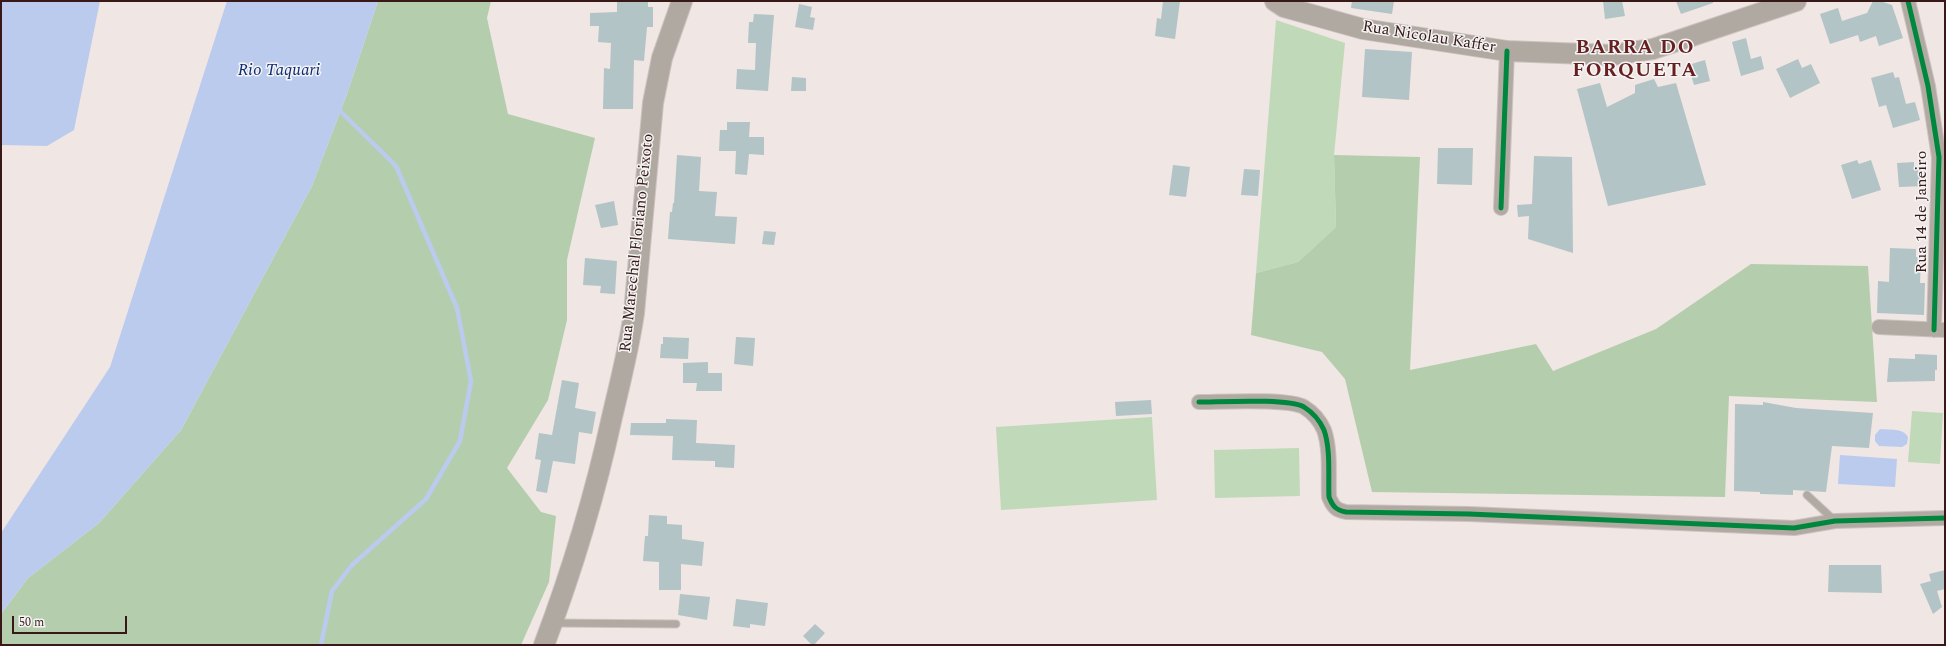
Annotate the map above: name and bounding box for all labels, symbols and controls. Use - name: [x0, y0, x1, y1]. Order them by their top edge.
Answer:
- street label: Rua Nicolau Kaffer: [1361, 18, 1497, 58]
- district label: BARRA DO FORQUETA: [1572, 37, 1698, 84]
- water label: Rio Taquari: [238, 62, 320, 82]
- street label: Rua Marechal Floriano Peixoto: [617, 133, 659, 353]
- street label: Rua 14 de Janeiro: [1913, 151, 1933, 273]
- scale bar: [14, 608, 129, 634]
- text: 50 m: [19, 613, 44, 632]

